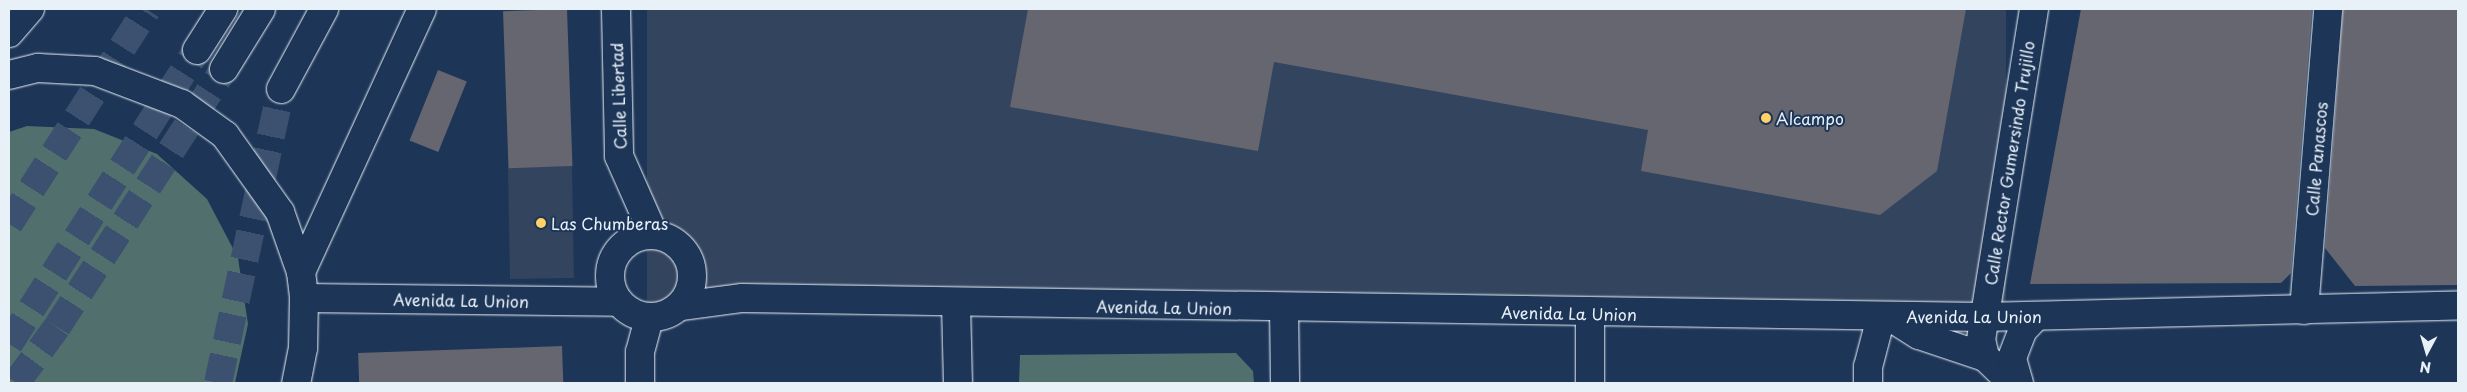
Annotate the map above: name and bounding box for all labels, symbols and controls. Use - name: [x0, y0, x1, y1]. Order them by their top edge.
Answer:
- street label: Calle Rector Gumersindo Trujillo: [1980, 38, 2038, 288]
- street label: Calle Libertad: [607, 41, 629, 151]
- street label: Calle Panascos: [2301, 101, 2331, 217]
- place label: Alcampo: [1776, 108, 1844, 128]
- marker: Alcampo: [1760, 112, 1772, 124]
- place label: Las Chumberas: [551, 213, 668, 233]
- marker: Las Chumberas: [535, 217, 547, 229]
- street label: Avenida La Union: [393, 289, 529, 311]
- street label: Avenida La Union: [1096, 296, 1232, 318]
- street label: Avenida La Union: [1501, 302, 1637, 324]
- street label: Avenida La Union: [1906, 306, 2042, 326]
- north arrow: [2402, 327, 2452, 377]
- text: N: [2419, 356, 2432, 378]

